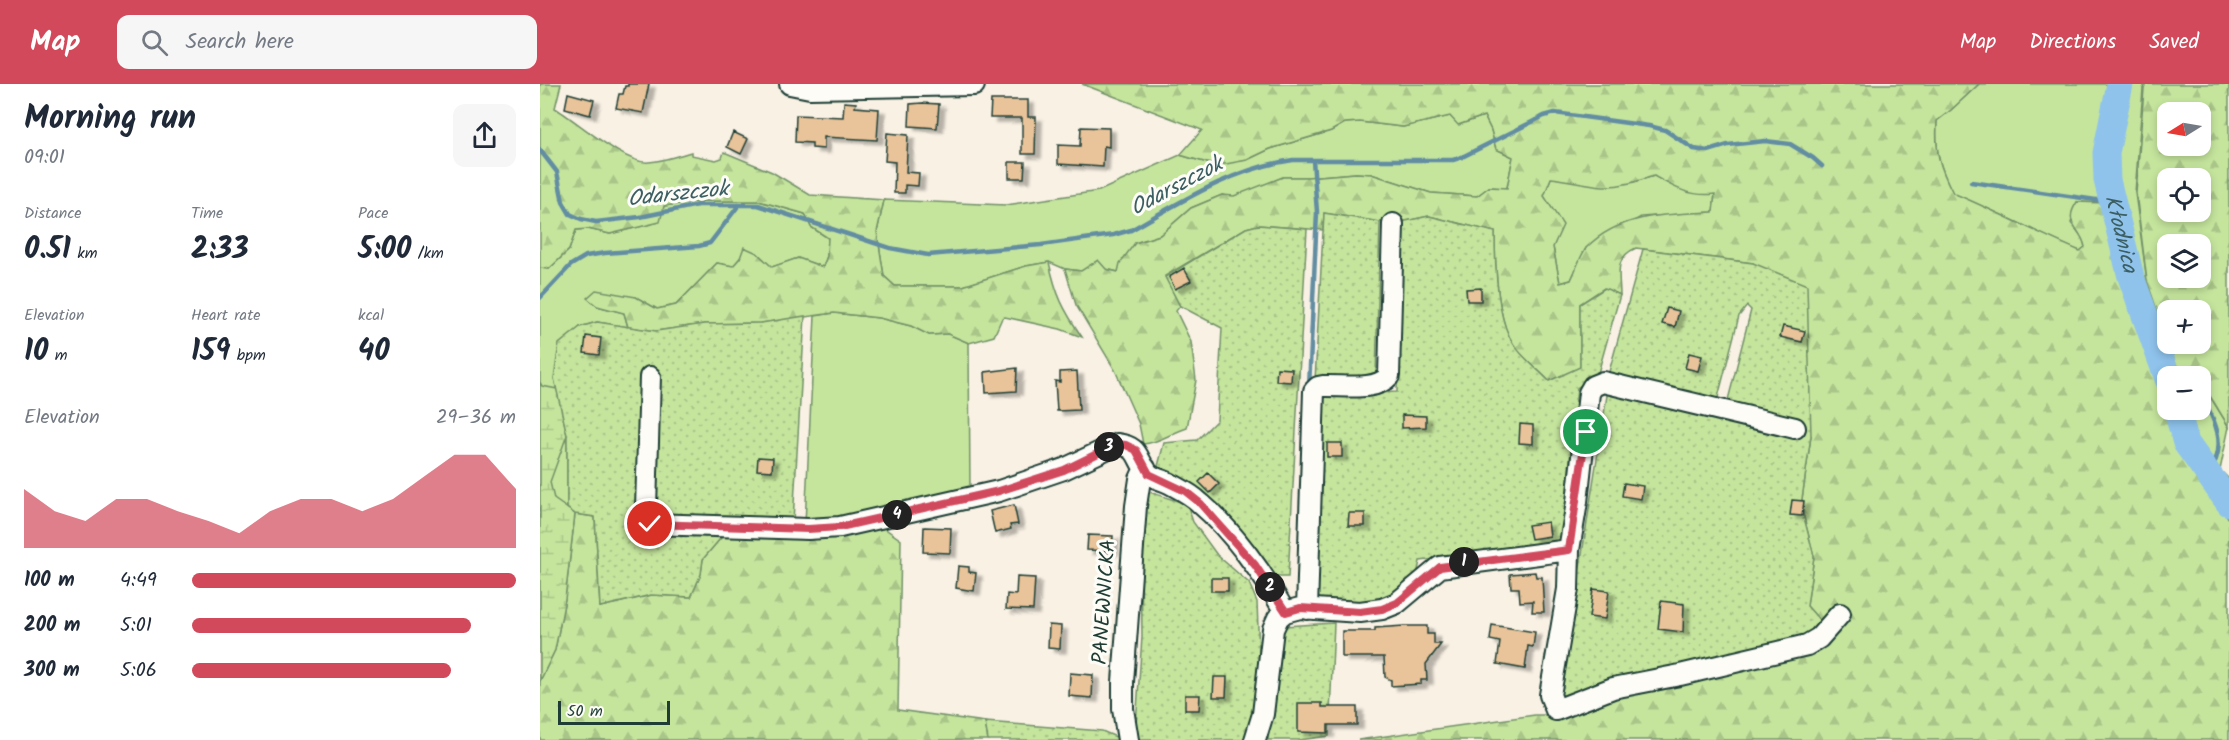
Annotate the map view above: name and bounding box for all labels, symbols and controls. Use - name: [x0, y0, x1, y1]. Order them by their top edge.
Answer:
- search box: [117, 15, 537, 69]
- text: Map: [30, 20, 81, 65]
- text: Search here: [186, 25, 294, 60]
- icon: search: [138, 26, 171, 59]
- text: Map: [1960, 26, 1996, 59]
- text: Directions: [2029, 26, 2116, 59]
- text: Saved: [2149, 26, 2199, 59]
- text: Morning run: [24, 93, 196, 146]
- north arrow: [2157, 102, 2211, 156]
- map controls: [2157, 102, 2211, 420]
- button: share: [453, 104, 516, 167]
- text: 09:01: [24, 142, 65, 174]
- water label: Odarszczok: [1124, 146, 1233, 226]
- button: locate: [2157, 168, 2211, 222]
- water label: Odarszczok: [626, 172, 734, 218]
- water label: Kłodnica: [2094, 191, 2147, 278]
- text: Distance: [24, 201, 82, 226]
- text: Time: [191, 201, 223, 226]
- text: Pace: [358, 201, 389, 226]
- text: 0.51: [24, 226, 71, 274]
- text: 2:33: [191, 226, 249, 274]
- text: 5:00: [358, 226, 411, 274]
- button: layers: [2157, 234, 2211, 288]
- text: km: [71, 241, 97, 266]
- text: /km: [411, 241, 444, 266]
- button: +: [2157, 300, 2211, 354]
- text: Elevation: [24, 303, 85, 328]
- text: Heart rate: [191, 303, 261, 328]
- text: kcal: [358, 303, 384, 328]
- text: 10: [24, 328, 48, 376]
- text: 159: [191, 328, 230, 376]
- text: 40: [358, 328, 390, 376]
- text: m: [48, 343, 68, 368]
- text: bpm: [230, 343, 266, 368]
- button: −: [2157, 366, 2211, 420]
- text: Elevation: [24, 402, 100, 434]
- text: 29–36 m: [436, 402, 516, 434]
- pin: [1560, 406, 1611, 457]
- icon: arrive: [1569, 415, 1602, 448]
- pin: 3: [1094, 432, 1124, 462]
- text: 3: [1105, 434, 1113, 459]
- pin: [624, 498, 675, 549]
- pin: 4: [882, 500, 912, 530]
- text: 4: [893, 502, 901, 527]
- icon: check: [633, 507, 666, 540]
- street label: PANEWNICKA: [1084, 538, 1126, 666]
- pin: 1: [1449, 547, 1479, 577]
- text: 1: [1462, 549, 1466, 574]
- text: 100 m: [24, 565, 75, 597]
- text: 4:49: [120, 565, 157, 597]
- pin: 2: [1255, 572, 1285, 602]
- text: 2: [1265, 574, 1275, 599]
- text: 200 m: [24, 610, 80, 642]
- text: 5:01: [120, 610, 152, 642]
- text: 300 m: [24, 655, 80, 687]
- text: 5:06: [120, 655, 157, 687]
- scale bar: [558, 698, 670, 726]
- text: 50 m: [567, 699, 603, 724]

